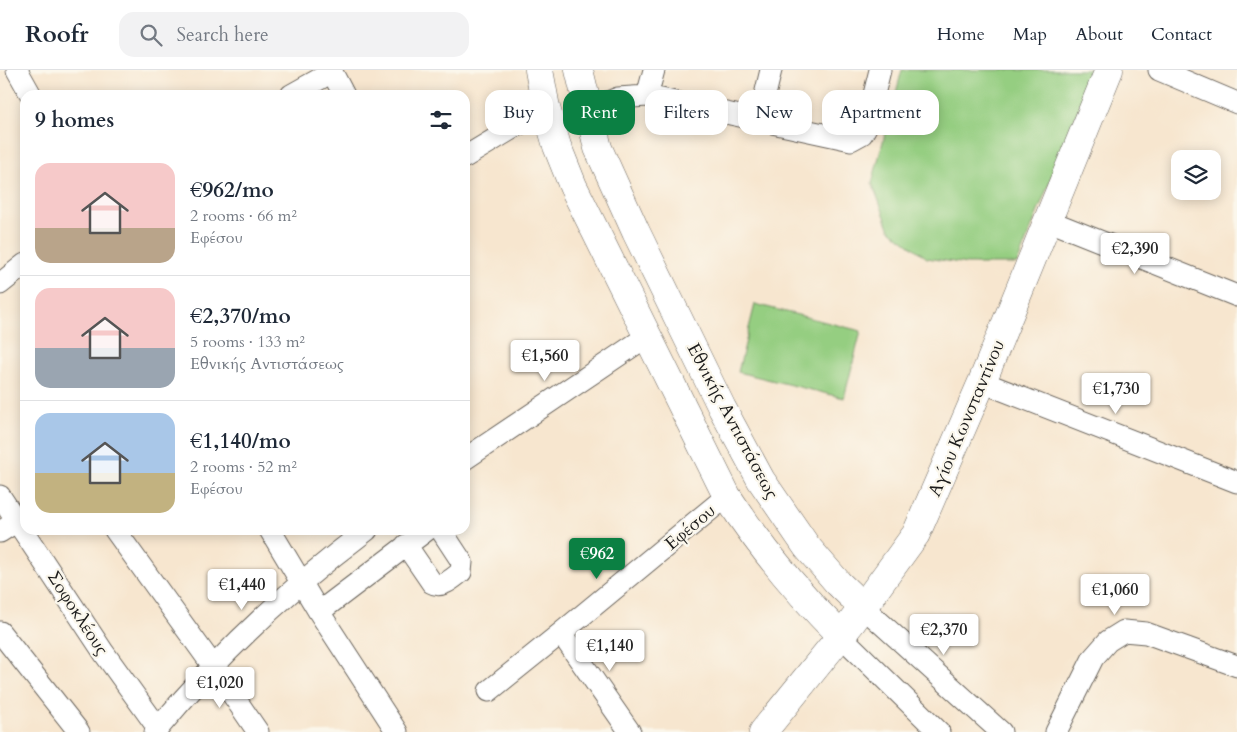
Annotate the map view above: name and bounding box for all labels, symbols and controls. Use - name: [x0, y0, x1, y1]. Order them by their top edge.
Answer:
- search box: [119, 12, 469, 57]
- text: Roofr: [25, 18, 89, 51]
- icon: search: [137, 21, 165, 49]
- text: Search here: [177, 22, 269, 48]
- text: Home: [937, 22, 985, 47]
- text: Map: [1013, 22, 1047, 47]
- text: About: [1075, 22, 1123, 47]
- text: Contact: [1151, 22, 1212, 47]
- chip: Buy: [485, 90, 553, 135]
- chip: Rent: [563, 90, 635, 135]
- chip: Filters: [645, 90, 728, 135]
- chip: New: [738, 90, 812, 135]
- chip: Apartment: [822, 90, 939, 135]
- text: 9 homes: [35, 106, 114, 135]
- icon: filters: [427, 106, 455, 134]
- map controls: [1171, 150, 1221, 200]
- button: layers: [1171, 150, 1221, 200]
- text: €962/mo: [190, 176, 274, 205]
- icon: home: [75, 183, 135, 243]
- text: 2 rooms · 66 m²: [190, 205, 297, 227]
- text: Εφέσου: [190, 227, 243, 249]
- pin: €2,390: [1094, 232, 1176, 275]
- text: €2,390: [1112, 238, 1159, 260]
- text: €2,370/mo: [190, 302, 291, 331]
- icon: home: [75, 308, 135, 368]
- text: 5 rooms · 133 m²: [190, 331, 305, 353]
- street label: Αγίου Κωνσταντίνου: [922, 336, 1011, 500]
- street label: Εθνικής Αντιστάσεως: [681, 339, 784, 504]
- pin: €1,560: [504, 340, 586, 382]
- text: €1,560: [522, 345, 569, 367]
- text: Εθνικής Αντιστάσεως: [190, 353, 344, 375]
- pin: €1,730: [1075, 372, 1157, 415]
- text: €1,730: [1093, 378, 1140, 400]
- text: €1,140/mo: [190, 427, 291, 456]
- icon: home: [75, 433, 135, 493]
- text: 2 rooms · 52 m²: [190, 456, 297, 478]
- text: Εφέσου: [190, 478, 243, 500]
- street label: Εφέσου: [660, 499, 721, 556]
- pin: €962: [567, 538, 627, 580]
- text: €962: [580, 543, 614, 565]
- street label: Σοφοκλέους: [41, 566, 114, 660]
- pin: €1,440: [201, 568, 283, 611]
- text: €1,440: [219, 574, 266, 596]
- pin: €1,060: [1074, 574, 1156, 616]
- text: €1,060: [1092, 579, 1139, 601]
- pin: €2,370: [903, 614, 985, 656]
- text: €2,370: [921, 619, 968, 641]
- pin: €1,140: [569, 630, 651, 672]
- text: €1,140: [587, 635, 634, 657]
- pin: €1,020: [179, 666, 261, 709]
- text: €1,020: [197, 672, 244, 694]

